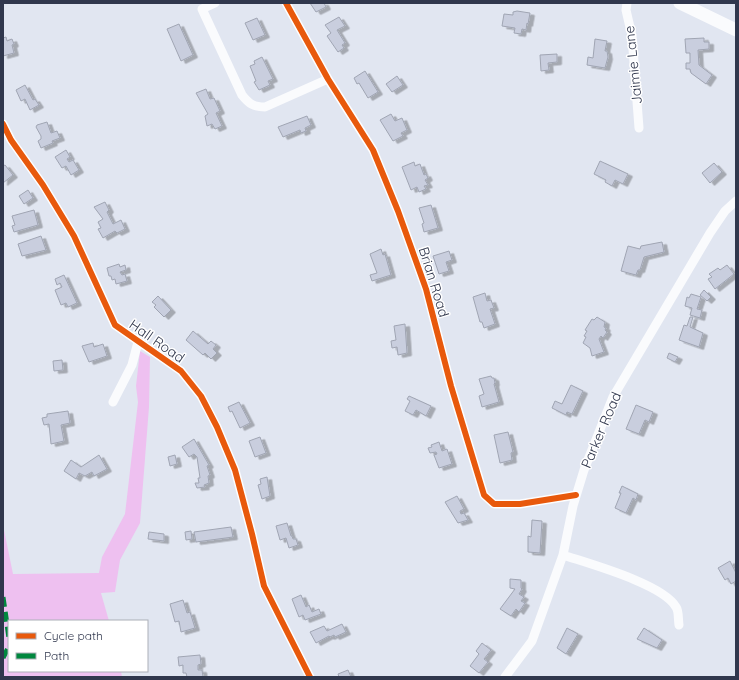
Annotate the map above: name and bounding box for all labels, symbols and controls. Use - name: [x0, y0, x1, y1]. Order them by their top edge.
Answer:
- street label: Jaimie Lane: [620, 25, 646, 105]
- street label: Brian Road: [415, 245, 453, 319]
- street label: Hall Road: [126, 315, 188, 367]
- street label: Parker Road: [577, 389, 625, 471]
- legend: [8, 620, 148, 672]
- text: Cycle path: [44, 628, 103, 643]
- text: Path: [44, 648, 69, 663]

